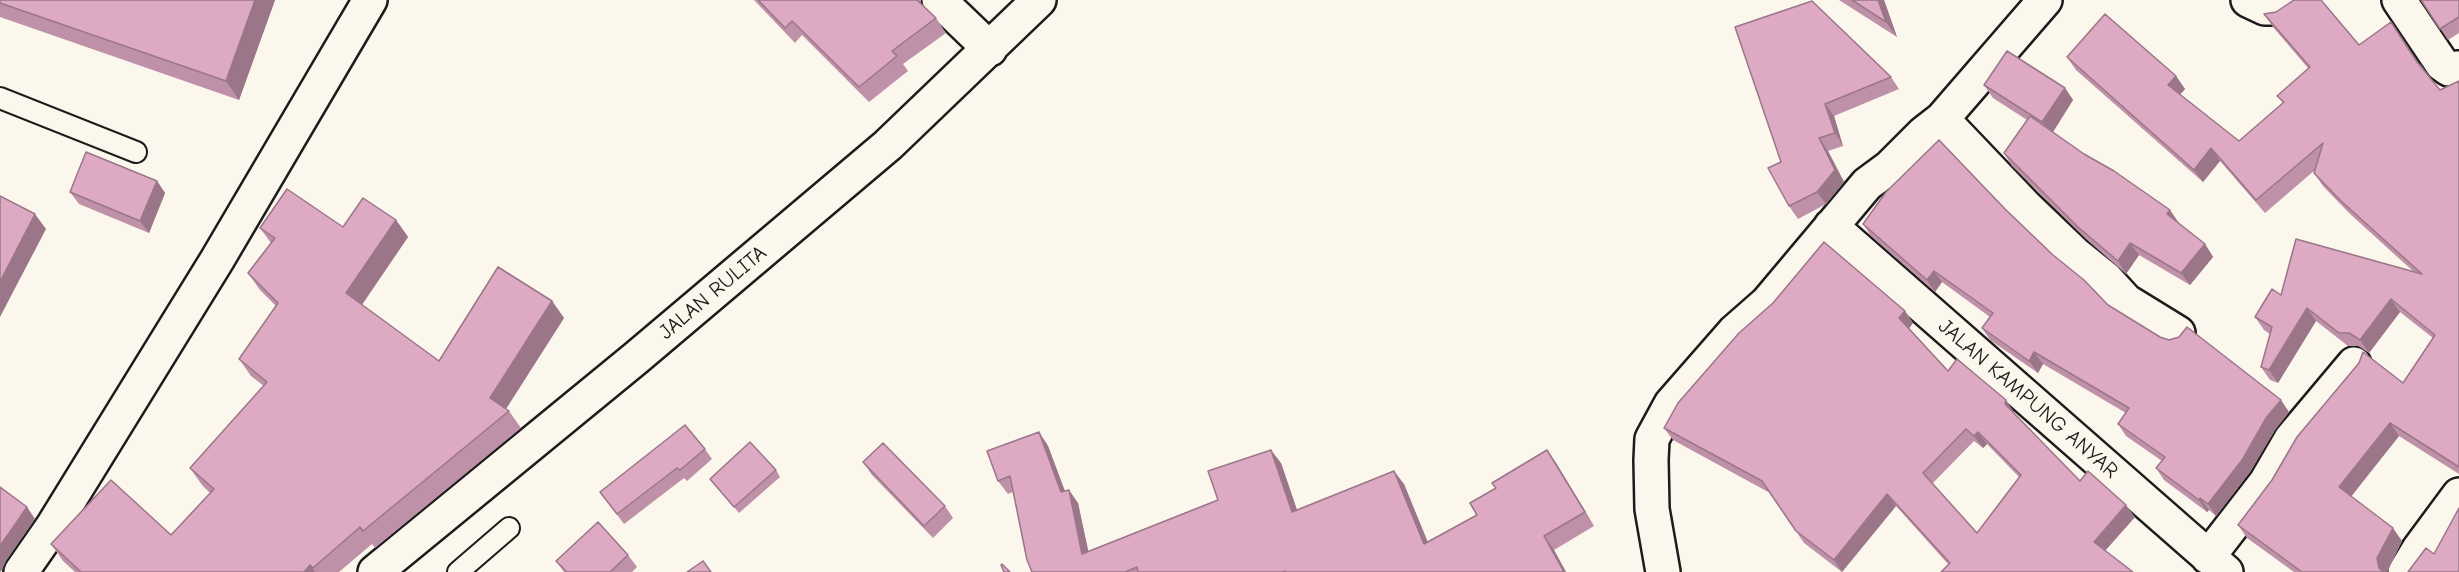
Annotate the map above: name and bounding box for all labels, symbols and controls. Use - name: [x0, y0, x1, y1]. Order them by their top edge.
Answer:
- street label: JALAN RULITA: [654, 241, 772, 345]
- street label: JALAN KAMPUNG ANYAR: [1933, 314, 2123, 484]

